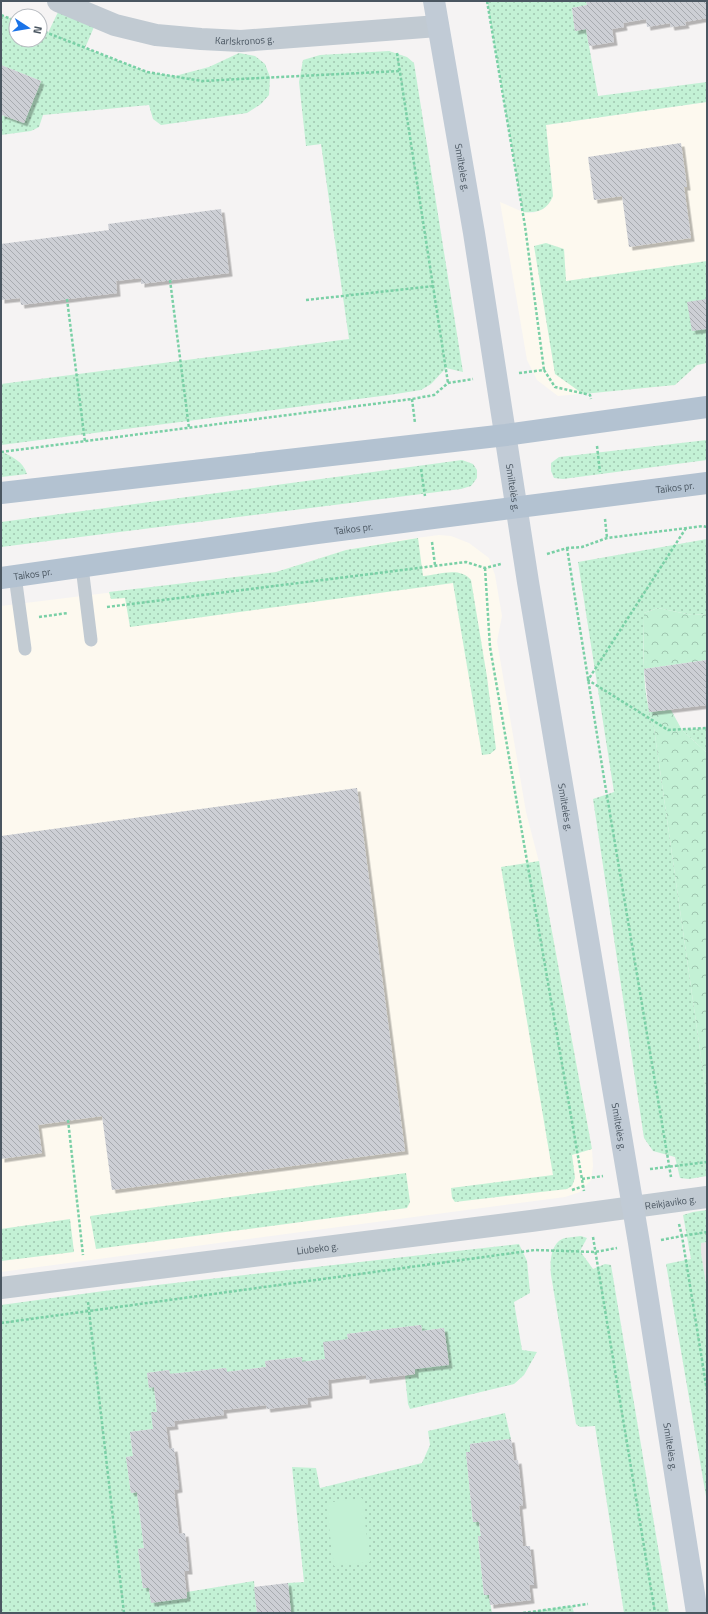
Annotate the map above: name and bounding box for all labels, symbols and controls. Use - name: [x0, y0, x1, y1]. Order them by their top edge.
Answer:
- north arrow: [8, 8, 48, 48]
- text: N: [29, 25, 46, 35]
- street label: Karlskronos g.: [215, 31, 275, 49]
- street label: Smiltelės g.: [451, 142, 474, 193]
- street label: Smiltelės g.: [502, 463, 524, 513]
- street label: Taikos pr.: [655, 478, 695, 498]
- street label: Taikos pr.: [333, 519, 374, 539]
- street label: Taikos pr.: [12, 564, 53, 584]
- street label: Smiltelės g.: [554, 782, 577, 832]
- street label: Smiltelės g.: [608, 1102, 630, 1152]
- street label: Reikjaviko g.: [644, 1192, 697, 1213]
- street label: Liubeko g.: [296, 1238, 339, 1259]
- street label: Smiltelės g.: [659, 1422, 682, 1472]

